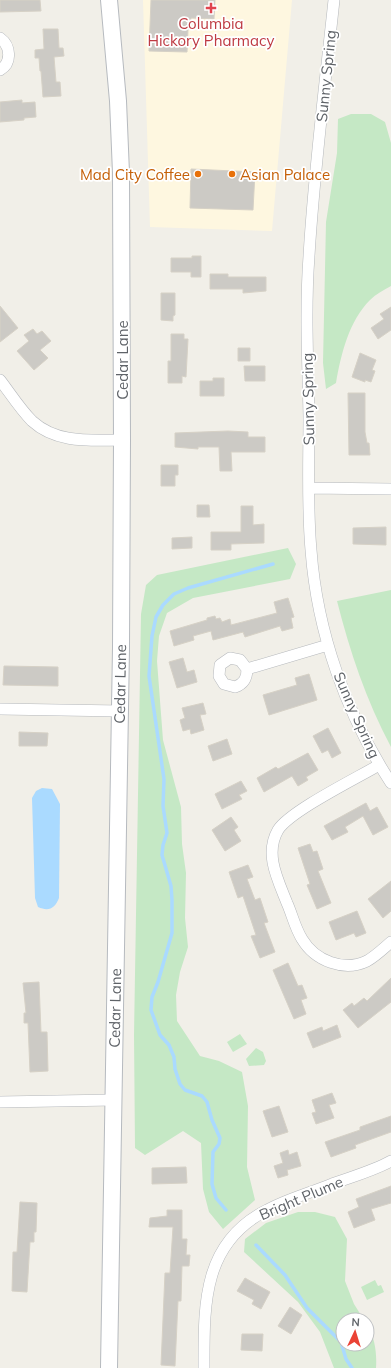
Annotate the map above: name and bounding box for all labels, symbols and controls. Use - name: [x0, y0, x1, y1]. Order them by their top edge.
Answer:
- marker: Columbia Hickory Pharmacy: [206, 3, 216, 13]
- place label: Columbia Hickory Pharmacy: [148, 14, 275, 50]
- street label: Sunny Spring: [312, 29, 340, 123]
- place label: Mad City Coffee: [80, 165, 190, 184]
- place label: Asian Palace: [240, 165, 330, 184]
- marker: Mad City Coffee: [193, 169, 203, 179]
- marker: Asian Palace: [227, 169, 237, 179]
- street label: Cedar Lane: [113, 320, 132, 400]
- street label: Sunny Spring: [298, 353, 318, 445]
- street label: Cedar Lane: [110, 644, 130, 724]
- street label: Sunny Spring: [329, 669, 385, 761]
- street label: Cedar Lane: [105, 968, 125, 1048]
- street label: Bright Plume: [256, 1172, 346, 1224]
- north arrow: [335, 1312, 375, 1352]
- text: N: [351, 1315, 360, 1329]

